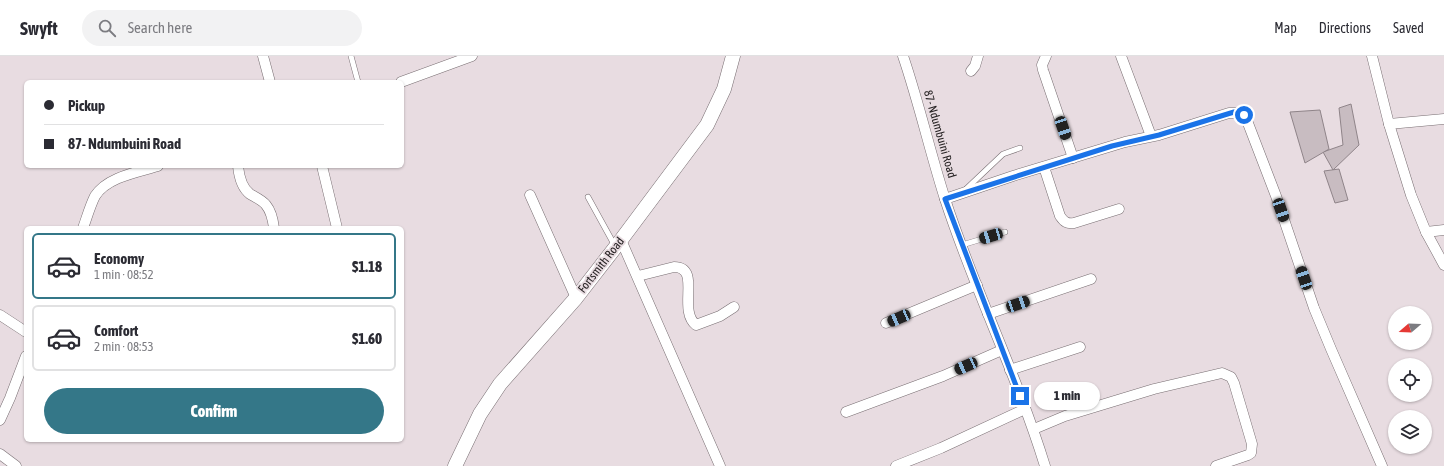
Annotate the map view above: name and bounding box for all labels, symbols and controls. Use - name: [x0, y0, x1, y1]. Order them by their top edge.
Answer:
- search box: [82, 10, 362, 46]
- text: Swyft: [20, 17, 58, 39]
- icon: search: [96, 17, 118, 39]
- text: Search here: [128, 19, 192, 36]
- text: Map: [1274, 20, 1297, 36]
- text: Directions: [1319, 20, 1371, 36]
- text: Saved: [1393, 20, 1424, 36]
- street label: 87- Ndumbuini Road: [921, 89, 959, 179]
- text: Pickup: [68, 97, 105, 114]
- route start: [1235, 106, 1253, 124]
- car: [1053, 115, 1073, 141]
- text: 87- Ndumbuini Road: [68, 135, 181, 152]
- car: [1271, 197, 1291, 223]
- car: [978, 227, 1004, 245]
- street label: Fortsmith Road: [575, 234, 627, 296]
- icon: car: [46, 248, 82, 284]
- text: Economy: [94, 250, 144, 267]
- text: $1.18: [352, 258, 382, 275]
- car: [1294, 265, 1314, 291]
- text: 1 min · 08:52: [94, 267, 154, 282]
- car: [1005, 294, 1031, 314]
- north arrow: [1388, 306, 1432, 350]
- map controls: [1388, 306, 1432, 454]
- car: [886, 308, 912, 328]
- icon: car: [46, 320, 82, 356]
- text: Comfort: [94, 322, 138, 339]
- text: $1.60: [352, 330, 382, 347]
- text: 2 min · 08:53: [94, 339, 154, 354]
- car: [953, 356, 979, 376]
- button: locate: [1388, 358, 1432, 402]
- callout: 1 min: [1034, 382, 1100, 410]
- route end: [1011, 387, 1029, 405]
- button: Confirm: [44, 388, 384, 434]
- text: 1 min: [1054, 388, 1080, 403]
- button: layers: [1388, 410, 1432, 454]

